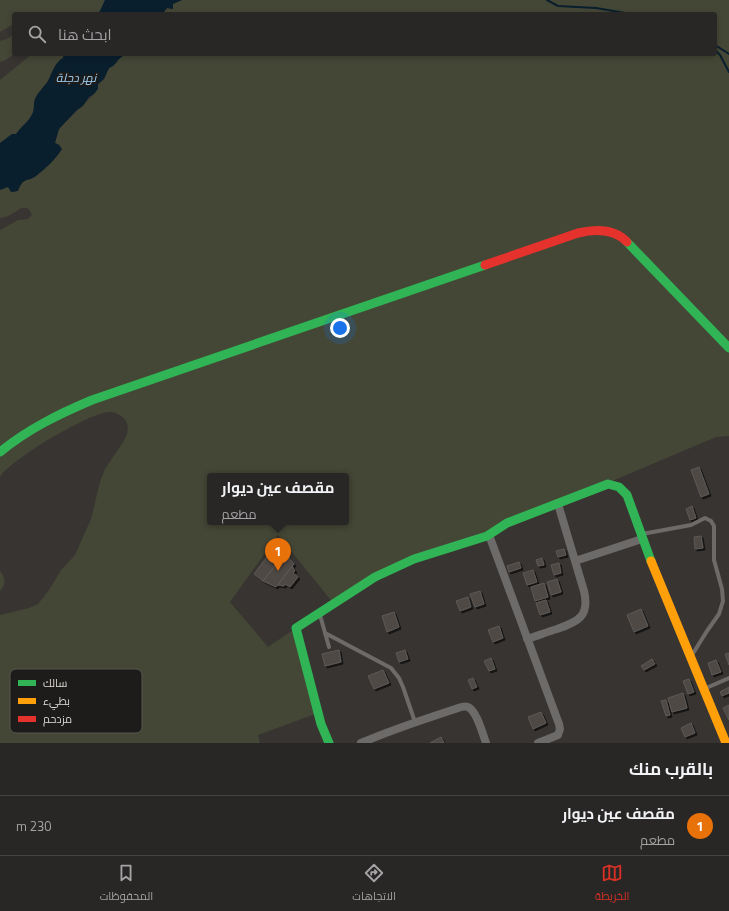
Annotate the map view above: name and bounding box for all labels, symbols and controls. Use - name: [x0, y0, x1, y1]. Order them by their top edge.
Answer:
- search box: [12, 12, 717, 56]
- icon: search: [26, 23, 48, 45]
- text: ابحث هنا: [58, 23, 111, 46]
- water label: نهر دجلة: [56, 68, 98, 87]
- your location: [330, 318, 350, 338]
- popup: [207, 473, 349, 525]
- text: مقصف عين ديوار: [222, 476, 334, 499]
- text: مطعم: [222, 504, 257, 524]
- pin: 1: [265, 538, 291, 571]
- legend: [10, 669, 142, 733]
- text: سالك: [43, 675, 67, 691]
- text: بطيء: [43, 693, 70, 710]
- text: مزدحم: [43, 711, 72, 727]
- text: بالقرب منك: [629, 756, 713, 782]
- text: مقصف عين ديوار: [562, 802, 675, 825]
- text: 230 m: [16, 816, 52, 836]
- text: 1: [696, 816, 704, 836]
- text: مطعم: [640, 830, 675, 850]
- tab: المحفوظات: [100, 862, 153, 906]
- tab: الاتجاهات: [352, 862, 396, 906]
- tab: الخريطة: [595, 862, 629, 906]

